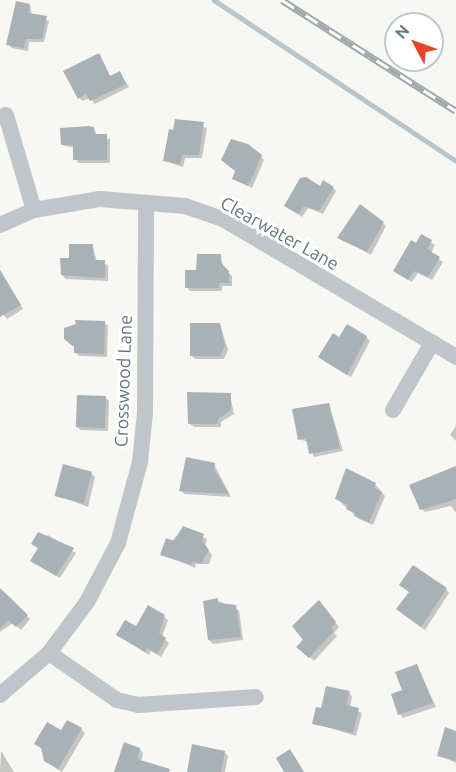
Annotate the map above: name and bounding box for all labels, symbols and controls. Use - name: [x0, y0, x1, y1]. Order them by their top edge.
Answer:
- north arrow: [384, 12, 444, 72]
- text: N: [391, 21, 413, 42]
- street label: Clearwater Lane: [217, 192, 343, 274]
- street label: Crosswood Lane: [110, 315, 136, 447]

